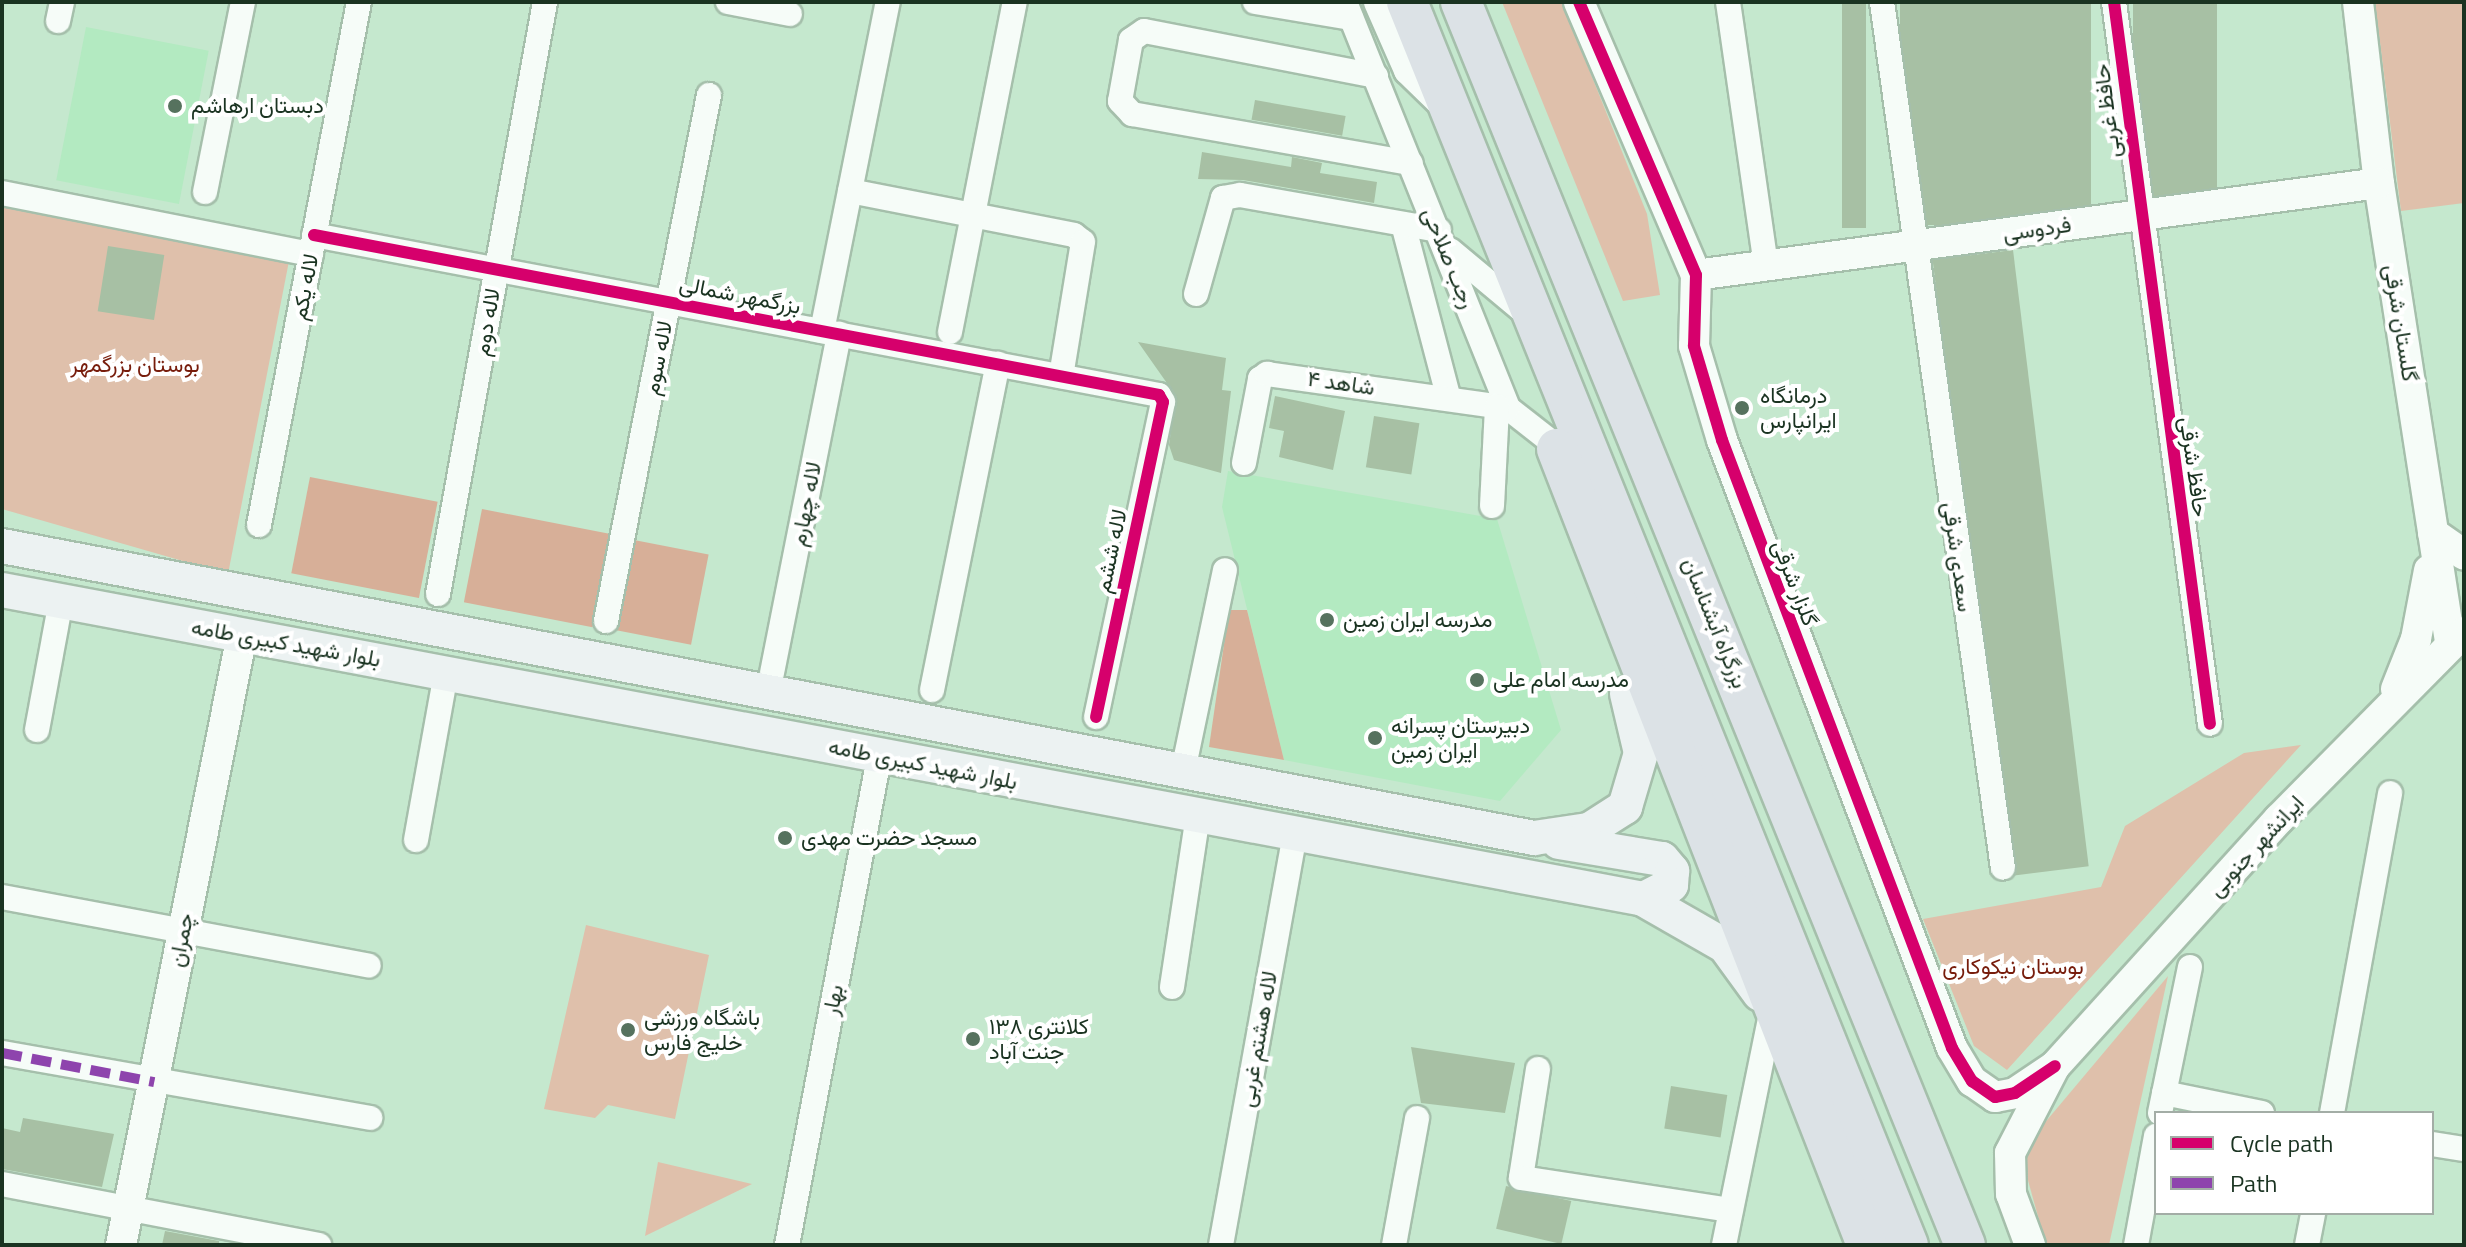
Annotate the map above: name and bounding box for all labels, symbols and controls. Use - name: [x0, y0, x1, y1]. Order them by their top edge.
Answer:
- street label: حافظ غربی: [2088, 63, 2126, 159]
- place label: دبستان ارهاشم: [191, 93, 324, 119]
- marker: دبستان ارهاشم: [166, 97, 184, 115]
- street label: رجب صلاحی: [1417, 204, 1481, 312]
- street label: فردوسی: [2001, 211, 2073, 247]
- street label: لاله یکم: [286, 252, 324, 322]
- street label: گلستان شرقی: [2379, 263, 2423, 383]
- street label: بزرگمهر شمالی: [677, 270, 803, 320]
- street label: لاله دوم: [468, 286, 506, 358]
- street label: لاله سوم: [638, 319, 678, 397]
- park label: بوستان بزرگمهر: [70, 352, 200, 378]
- street label: شاهد ۴: [1306, 365, 1376, 401]
- place label: درمانگاه ایرانپارس: [1760, 382, 1837, 434]
- marker: درمانگاه ایرانپارس: [1731, 397, 1753, 419]
- street label: حافظ شرقی: [2174, 415, 2214, 519]
- street label: لاله چهارم: [785, 460, 827, 548]
- street label: سعدی شرقی: [1937, 500, 1979, 614]
- street label: لاله ششم: [1089, 507, 1133, 595]
- street label: گلزار شرقی: [1767, 536, 1823, 630]
- street label: بزرگراه آبشناسان: [1677, 554, 1753, 692]
- place label: مدرسه ایران زمین: [1343, 607, 1493, 633]
- marker: مدرسه ایران زمین: [1318, 611, 1336, 629]
- street label: بلوار شهید کبیری طامه: [189, 613, 383, 673]
- place label: مدرسه امام علی: [1493, 667, 1629, 693]
- marker: مدرسه امام علی: [1468, 671, 1486, 689]
- place label: دبیرستان پسرانه ایران زمین: [1391, 712, 1530, 764]
- marker: دبیرستان پسرانه ایران زمین: [1366, 729, 1384, 747]
- street label: بلوار شهید کبیری طامه: [826, 733, 1020, 795]
- street label: ایرانشهر جنوبی: [2202, 790, 2310, 902]
- place label: مسجد حضرت مهدی: [801, 825, 977, 851]
- marker: مسجد حضرت مهدی: [776, 829, 794, 847]
- street label: چمران: [163, 911, 199, 969]
- park label: بوستان نیکوکاری: [1942, 954, 2084, 980]
- street label: لاله هشتم غربی: [1233, 969, 1283, 1109]
- street label: بهار: [817, 982, 849, 1018]
- place label: باشگاه ورزشی خلیج فارس: [644, 1004, 760, 1056]
- place label: کلانتری ۱۳۸ جنت آباد: [989, 1013, 1089, 1064]
- marker: باشگاه ورزشی خلیج فارس: [619, 1021, 637, 1039]
- marker: کلانتری ۱۳۸ جنت آباد: [964, 1030, 982, 1048]
- legend: [2154, 1111, 2434, 1215]
- text: Cycle path: [2230, 1125, 2333, 1161]
- text: Path: [2230, 1165, 2277, 1201]

